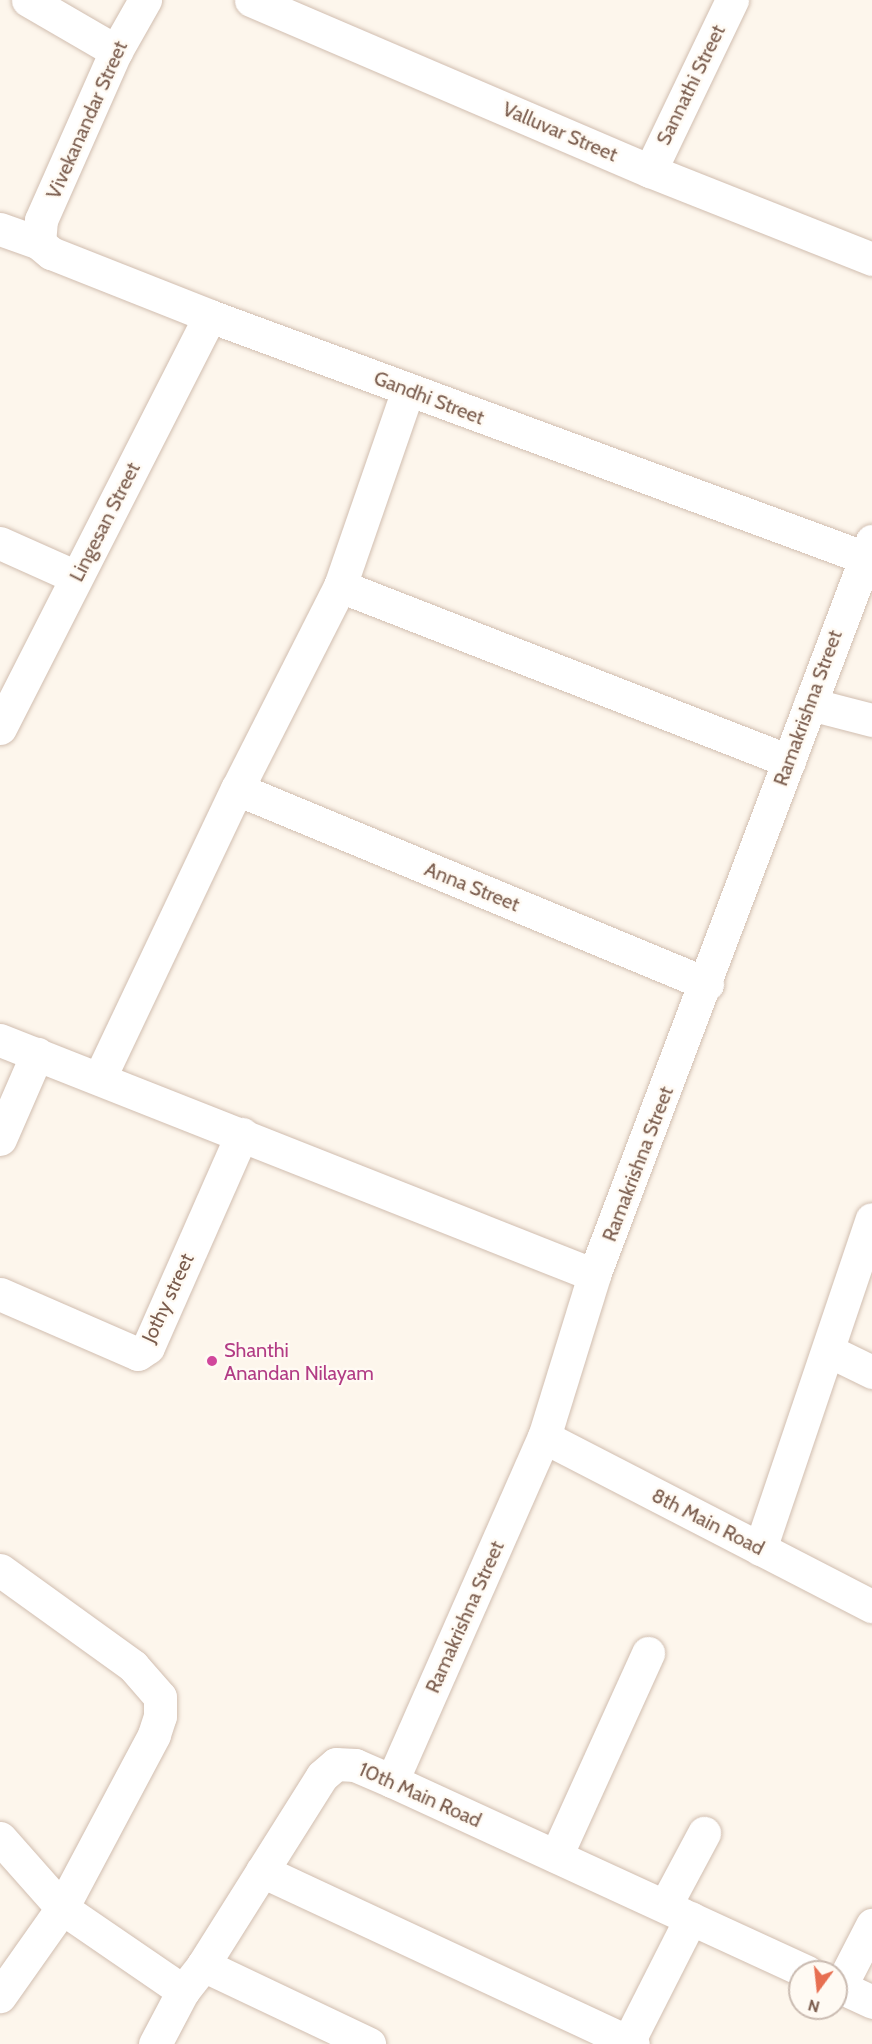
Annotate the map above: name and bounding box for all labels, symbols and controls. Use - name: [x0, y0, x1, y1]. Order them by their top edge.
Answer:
- street label: Sannathi Street: [652, 21, 730, 149]
- street label: Vivekanandar Street: [41, 37, 133, 203]
- street label: Valluvar Street: [499, 97, 621, 167]
- street label: Gandhi Street: [370, 366, 488, 430]
- street label: Lingesan Street: [65, 458, 145, 586]
- street label: Ramakrishna Street: [769, 627, 847, 789]
- street label: Anna Street: [421, 857, 523, 917]
- street label: Ramakrishna Street: [597, 1083, 679, 1245]
- street label: Jothy street: [137, 1249, 199, 1347]
- place label: Shanthi Anandan Nilayam: [224, 1338, 374, 1385]
- marker: Shanthi Anandan Nilayam: [205, 1354, 219, 1368]
- street label: 8th Main Road: [648, 1483, 768, 1561]
- street label: Ramakrishna Street: [421, 1537, 509, 1697]
- street label: 10th Main Road: [355, 1757, 485, 1833]
- north arrow: [788, 1960, 848, 2020]
- text: N: [806, 1995, 822, 2017]

